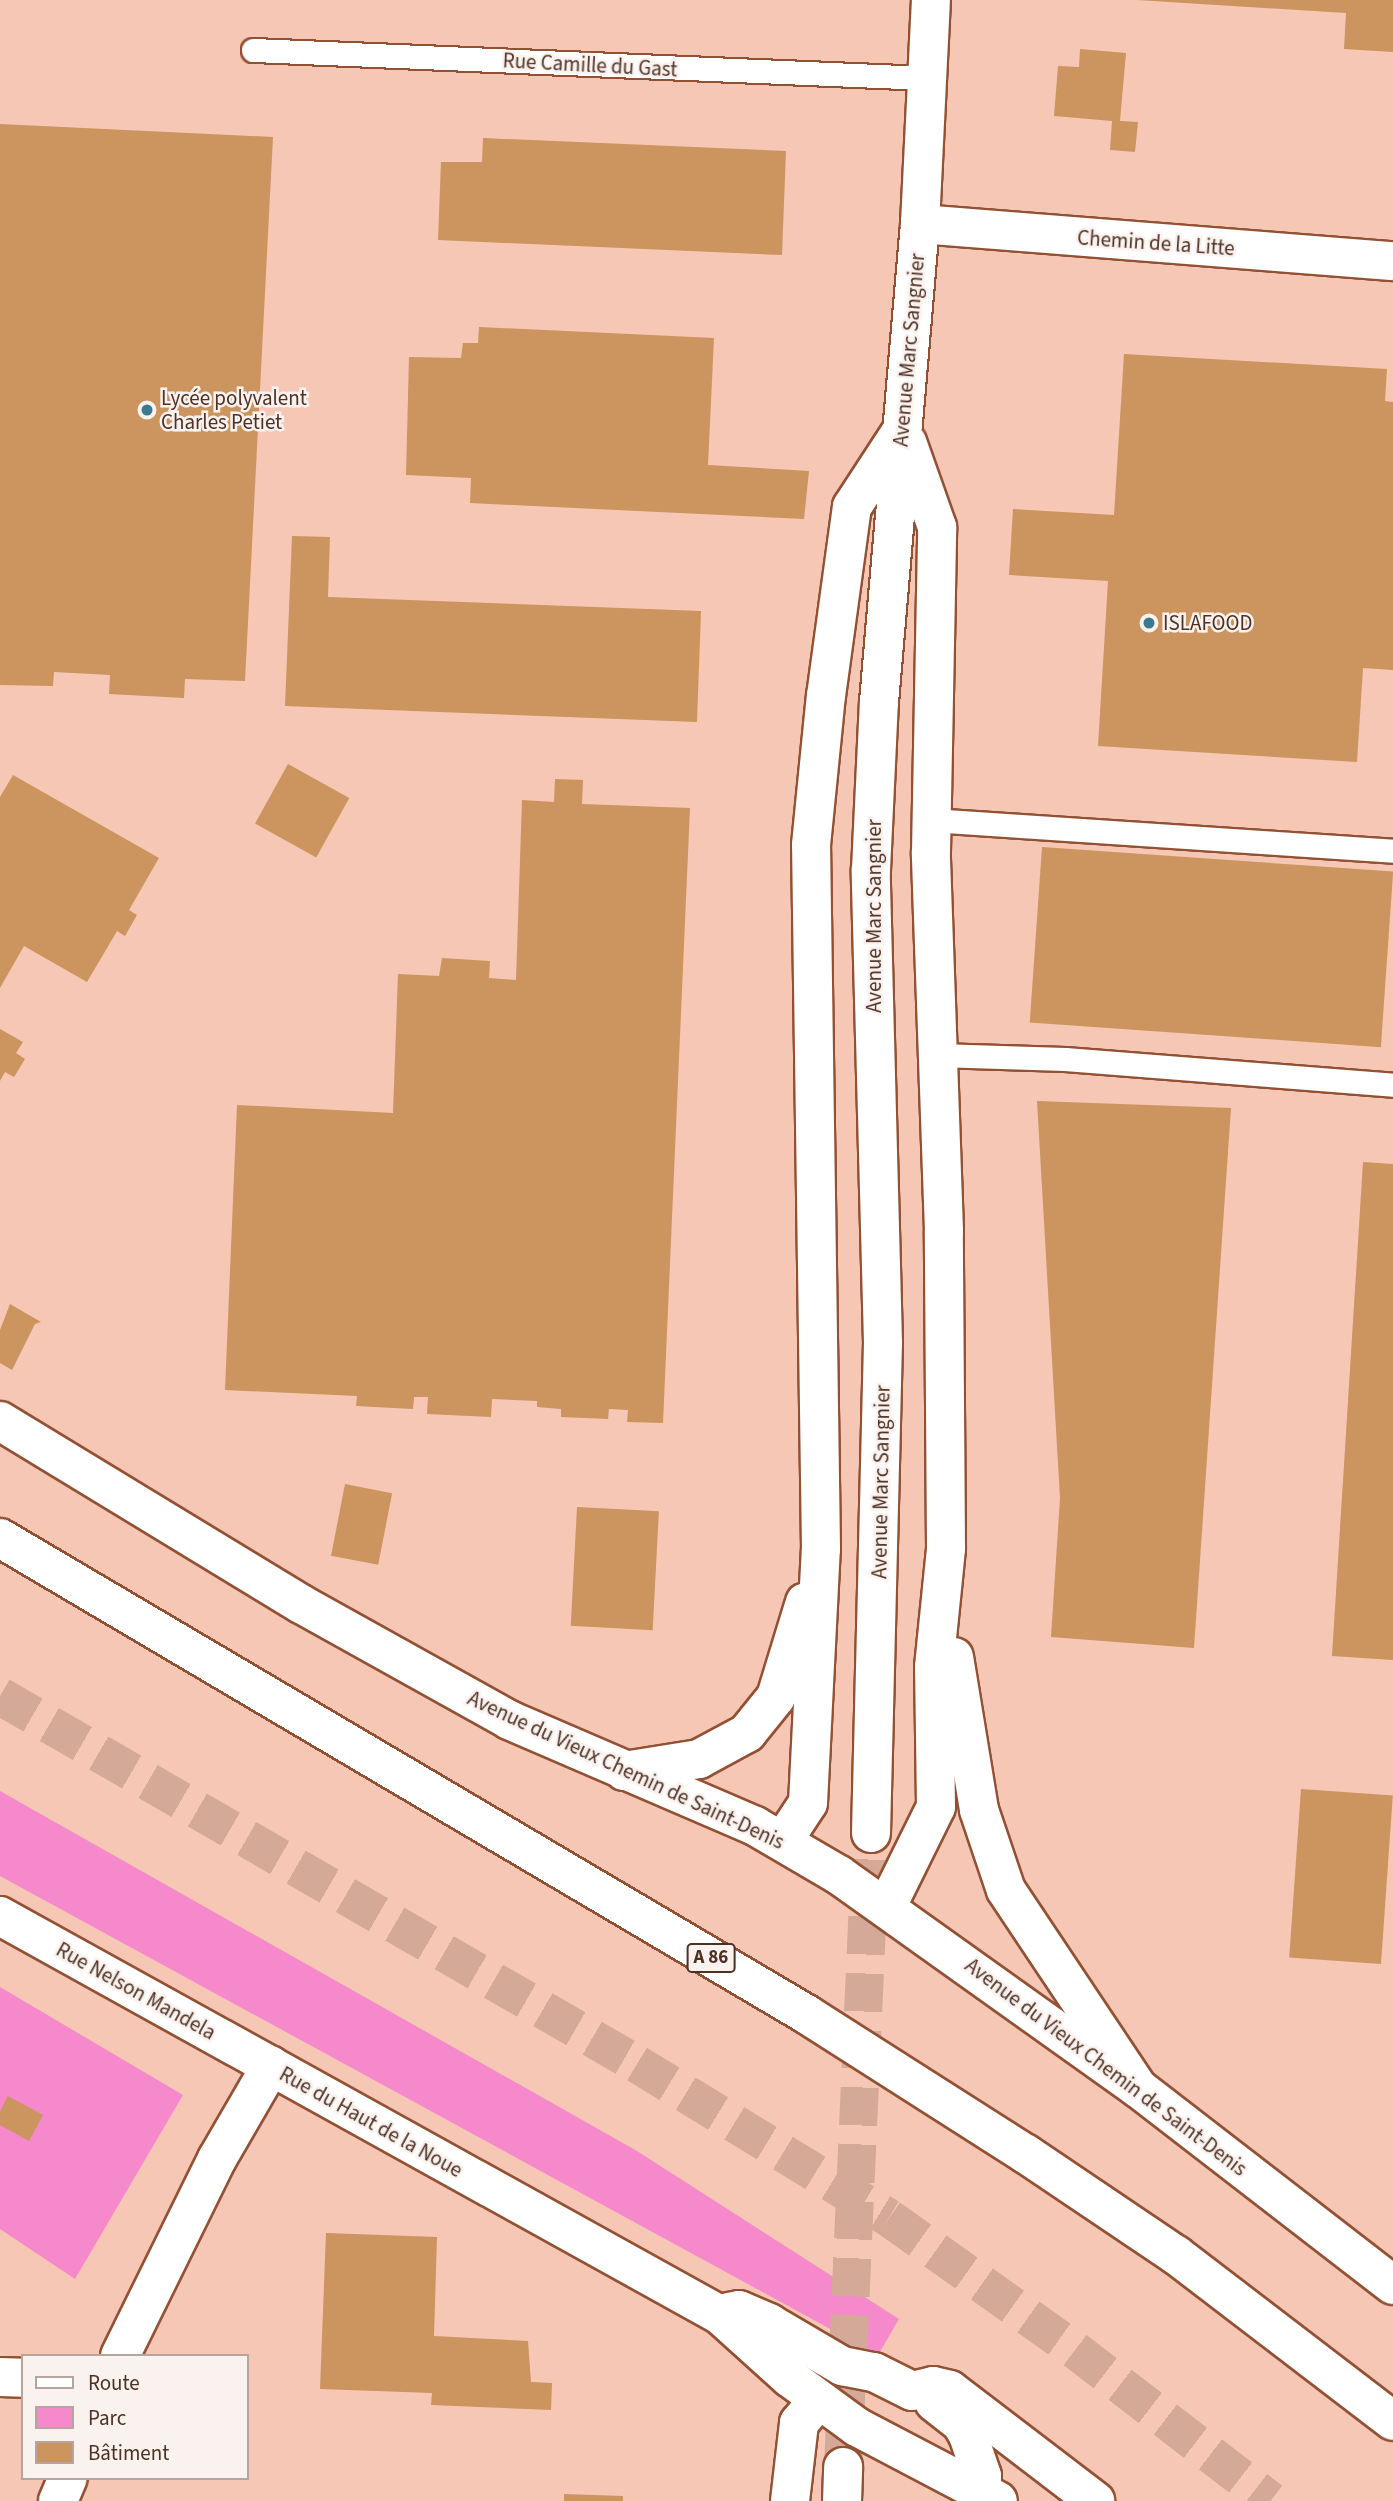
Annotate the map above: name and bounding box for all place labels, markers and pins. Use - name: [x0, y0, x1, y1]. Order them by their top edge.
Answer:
- place label: Lycée polyvalent Charles Petiet: [161, 385, 307, 435]
- marker: Lycée polyvalent Charles Petiet: [139, 402, 155, 418]
- place label: ISLAFOOD: [1163, 610, 1252, 636]
- marker: ISLAFOOD: [1141, 615, 1157, 631]

